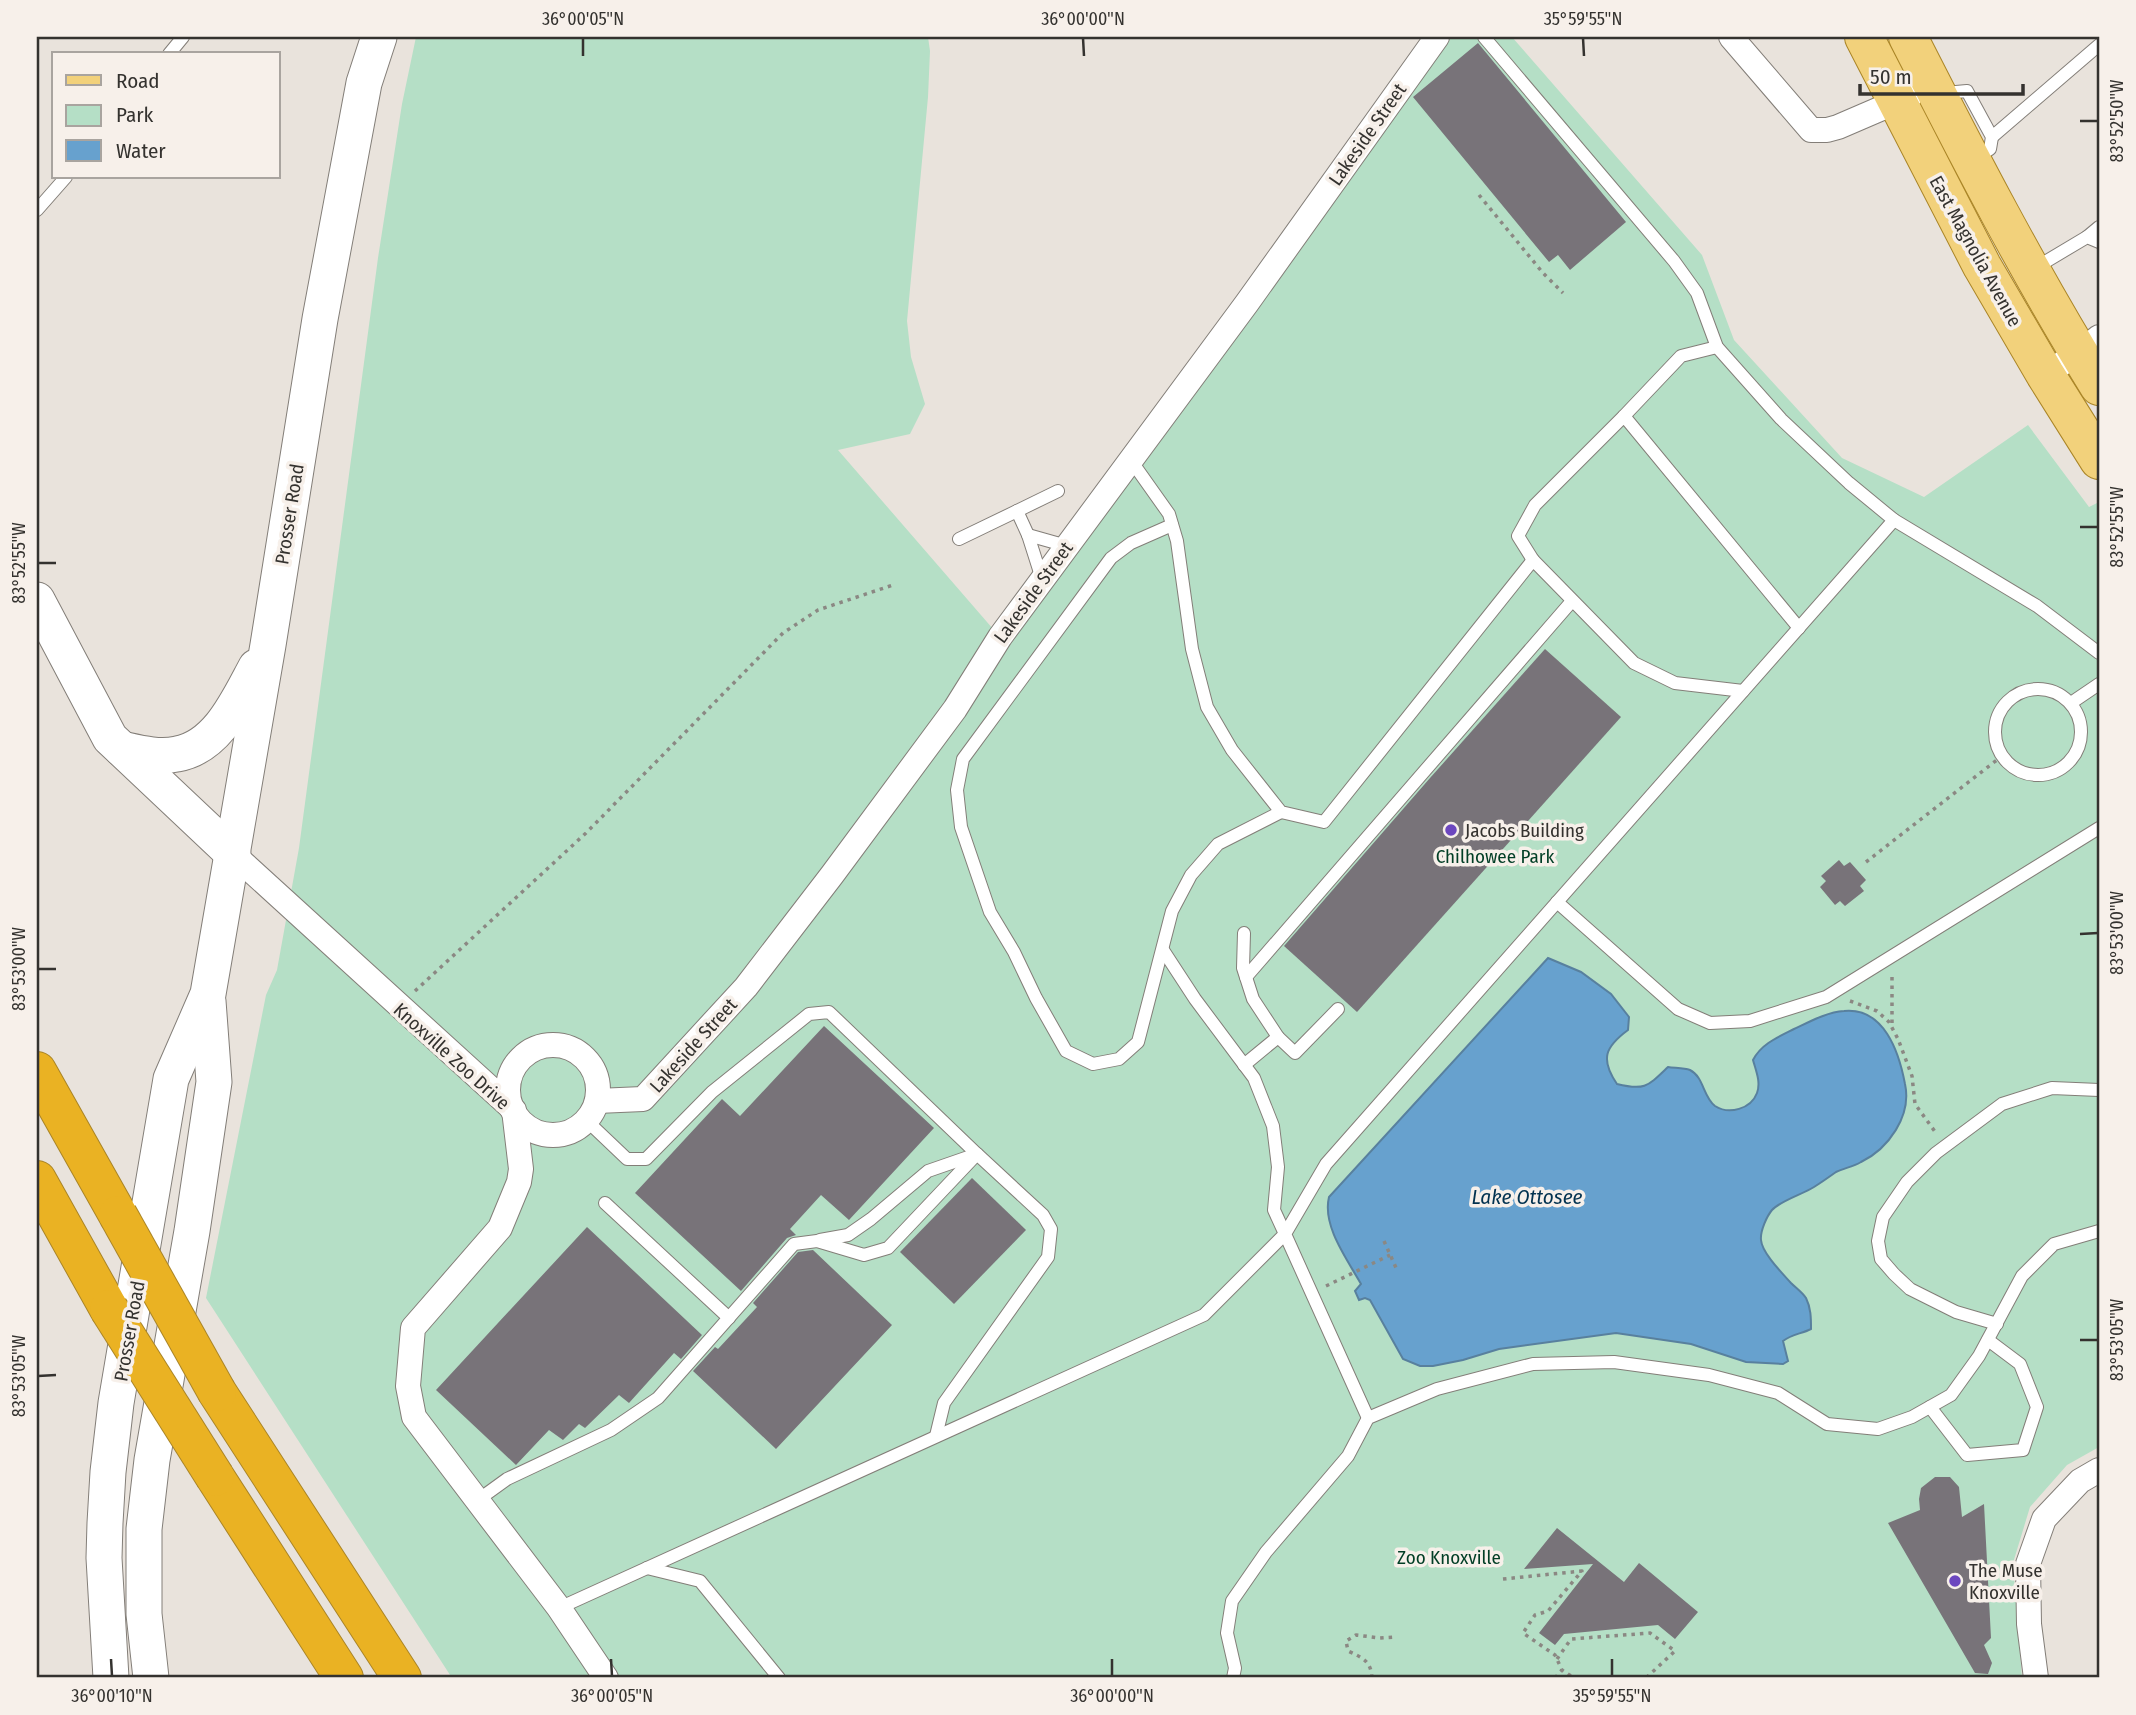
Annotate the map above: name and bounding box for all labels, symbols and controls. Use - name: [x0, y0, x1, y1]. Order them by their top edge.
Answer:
- text: 36°00'05"N: [542, 8, 624, 30]
- text: 36°00'00"N: [1041, 8, 1125, 30]
- text: 35°59'55"N: [1544, 8, 1622, 30]
- legend: [52, 52, 280, 178]
- scale bar: [1860, 52, 2022, 96]
- text: 50 m: [1870, 64, 1912, 90]
- text: Road: [116, 68, 160, 94]
- street label: Lakeside Street: [1324, 78, 1411, 190]
- text: 83°52'50"W: [2106, 79, 2128, 162]
- text: Park: [116, 102, 154, 128]
- text: Water: [116, 138, 166, 164]
- street label: East Magnolia Avenue: [1925, 172, 2027, 331]
- street label: Prosser Road: [270, 462, 309, 566]
- text: 83°52'55"W: [2106, 486, 2128, 568]
- text: 83°52'55"W: [8, 522, 30, 604]
- street label: Lakeside Street: [989, 537, 1078, 647]
- place label: Jacobs Building: [1465, 819, 1584, 842]
- marker: Jacobs Building: [1443, 822, 1459, 838]
- park label: Chilhowee Park: [1436, 845, 1554, 868]
- text: 83°53'00"W: [2106, 890, 2128, 975]
- text: 83°53'00"W: [8, 926, 30, 1011]
- street label: Lakeside Street: [645, 993, 742, 1097]
- street label: Knoxville Zoo Drive: [389, 998, 515, 1115]
- water label: Lake Ottosee: [1472, 1184, 1582, 1210]
- street label: Prosser Road: [109, 1279, 150, 1383]
- text: 83°53'05"W: [2106, 1298, 2128, 1381]
- text: 83°53'05"W: [8, 1334, 30, 1417]
- park label: Zoo Knoxville: [1397, 1546, 1501, 1569]
- place label: The Muse Knoxville: [1969, 1559, 2043, 1604]
- marker: The Muse Knoxville: [1947, 1573, 1963, 1589]
- text: 36°00'10"N: [71, 1685, 153, 1707]
- text: 36°00'05"N: [571, 1685, 653, 1707]
- text: 36°00'00"N: [1070, 1685, 1154, 1707]
- text: 35°59'55"N: [1573, 1685, 1651, 1707]

